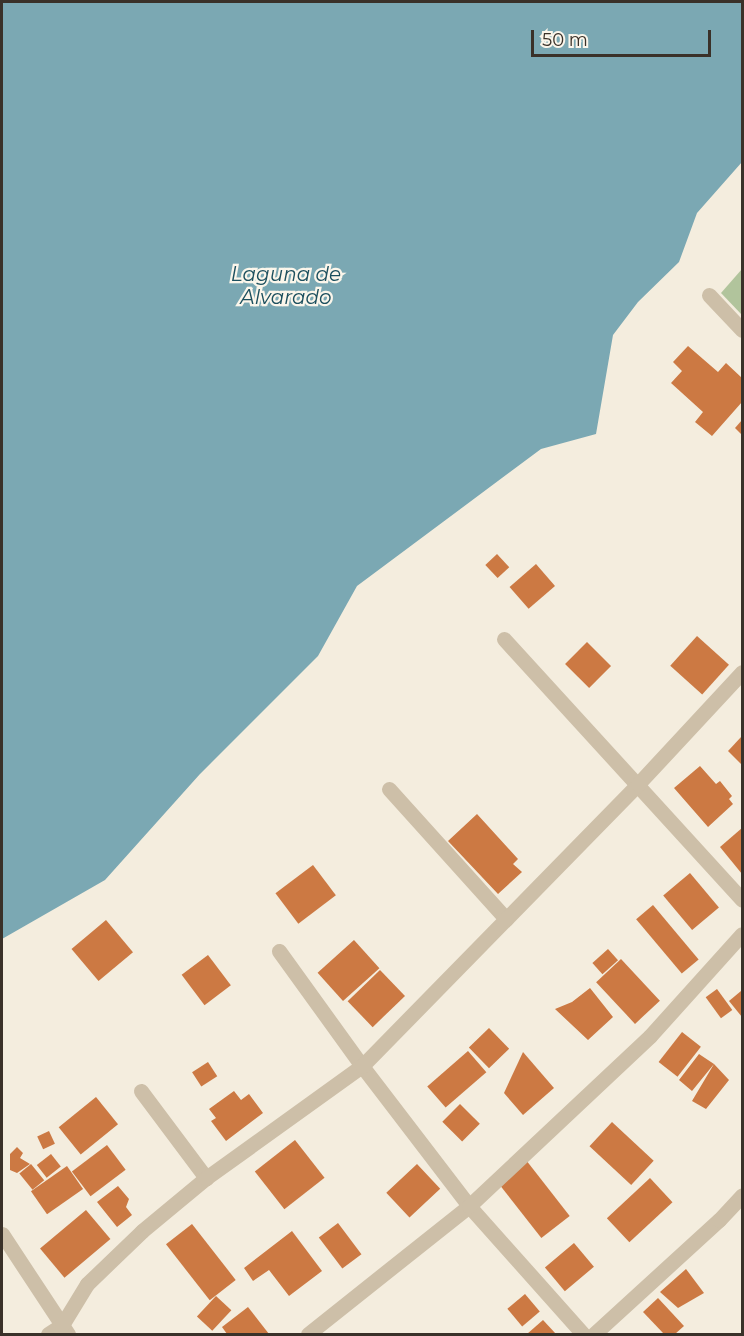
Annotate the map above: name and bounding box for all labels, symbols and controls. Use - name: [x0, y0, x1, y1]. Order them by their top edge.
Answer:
- scale bar: [534, 18, 714, 56]
- text: 50 m: [542, 29, 588, 51]
- water label: Laguna de Alvarado: [231, 262, 341, 309]

